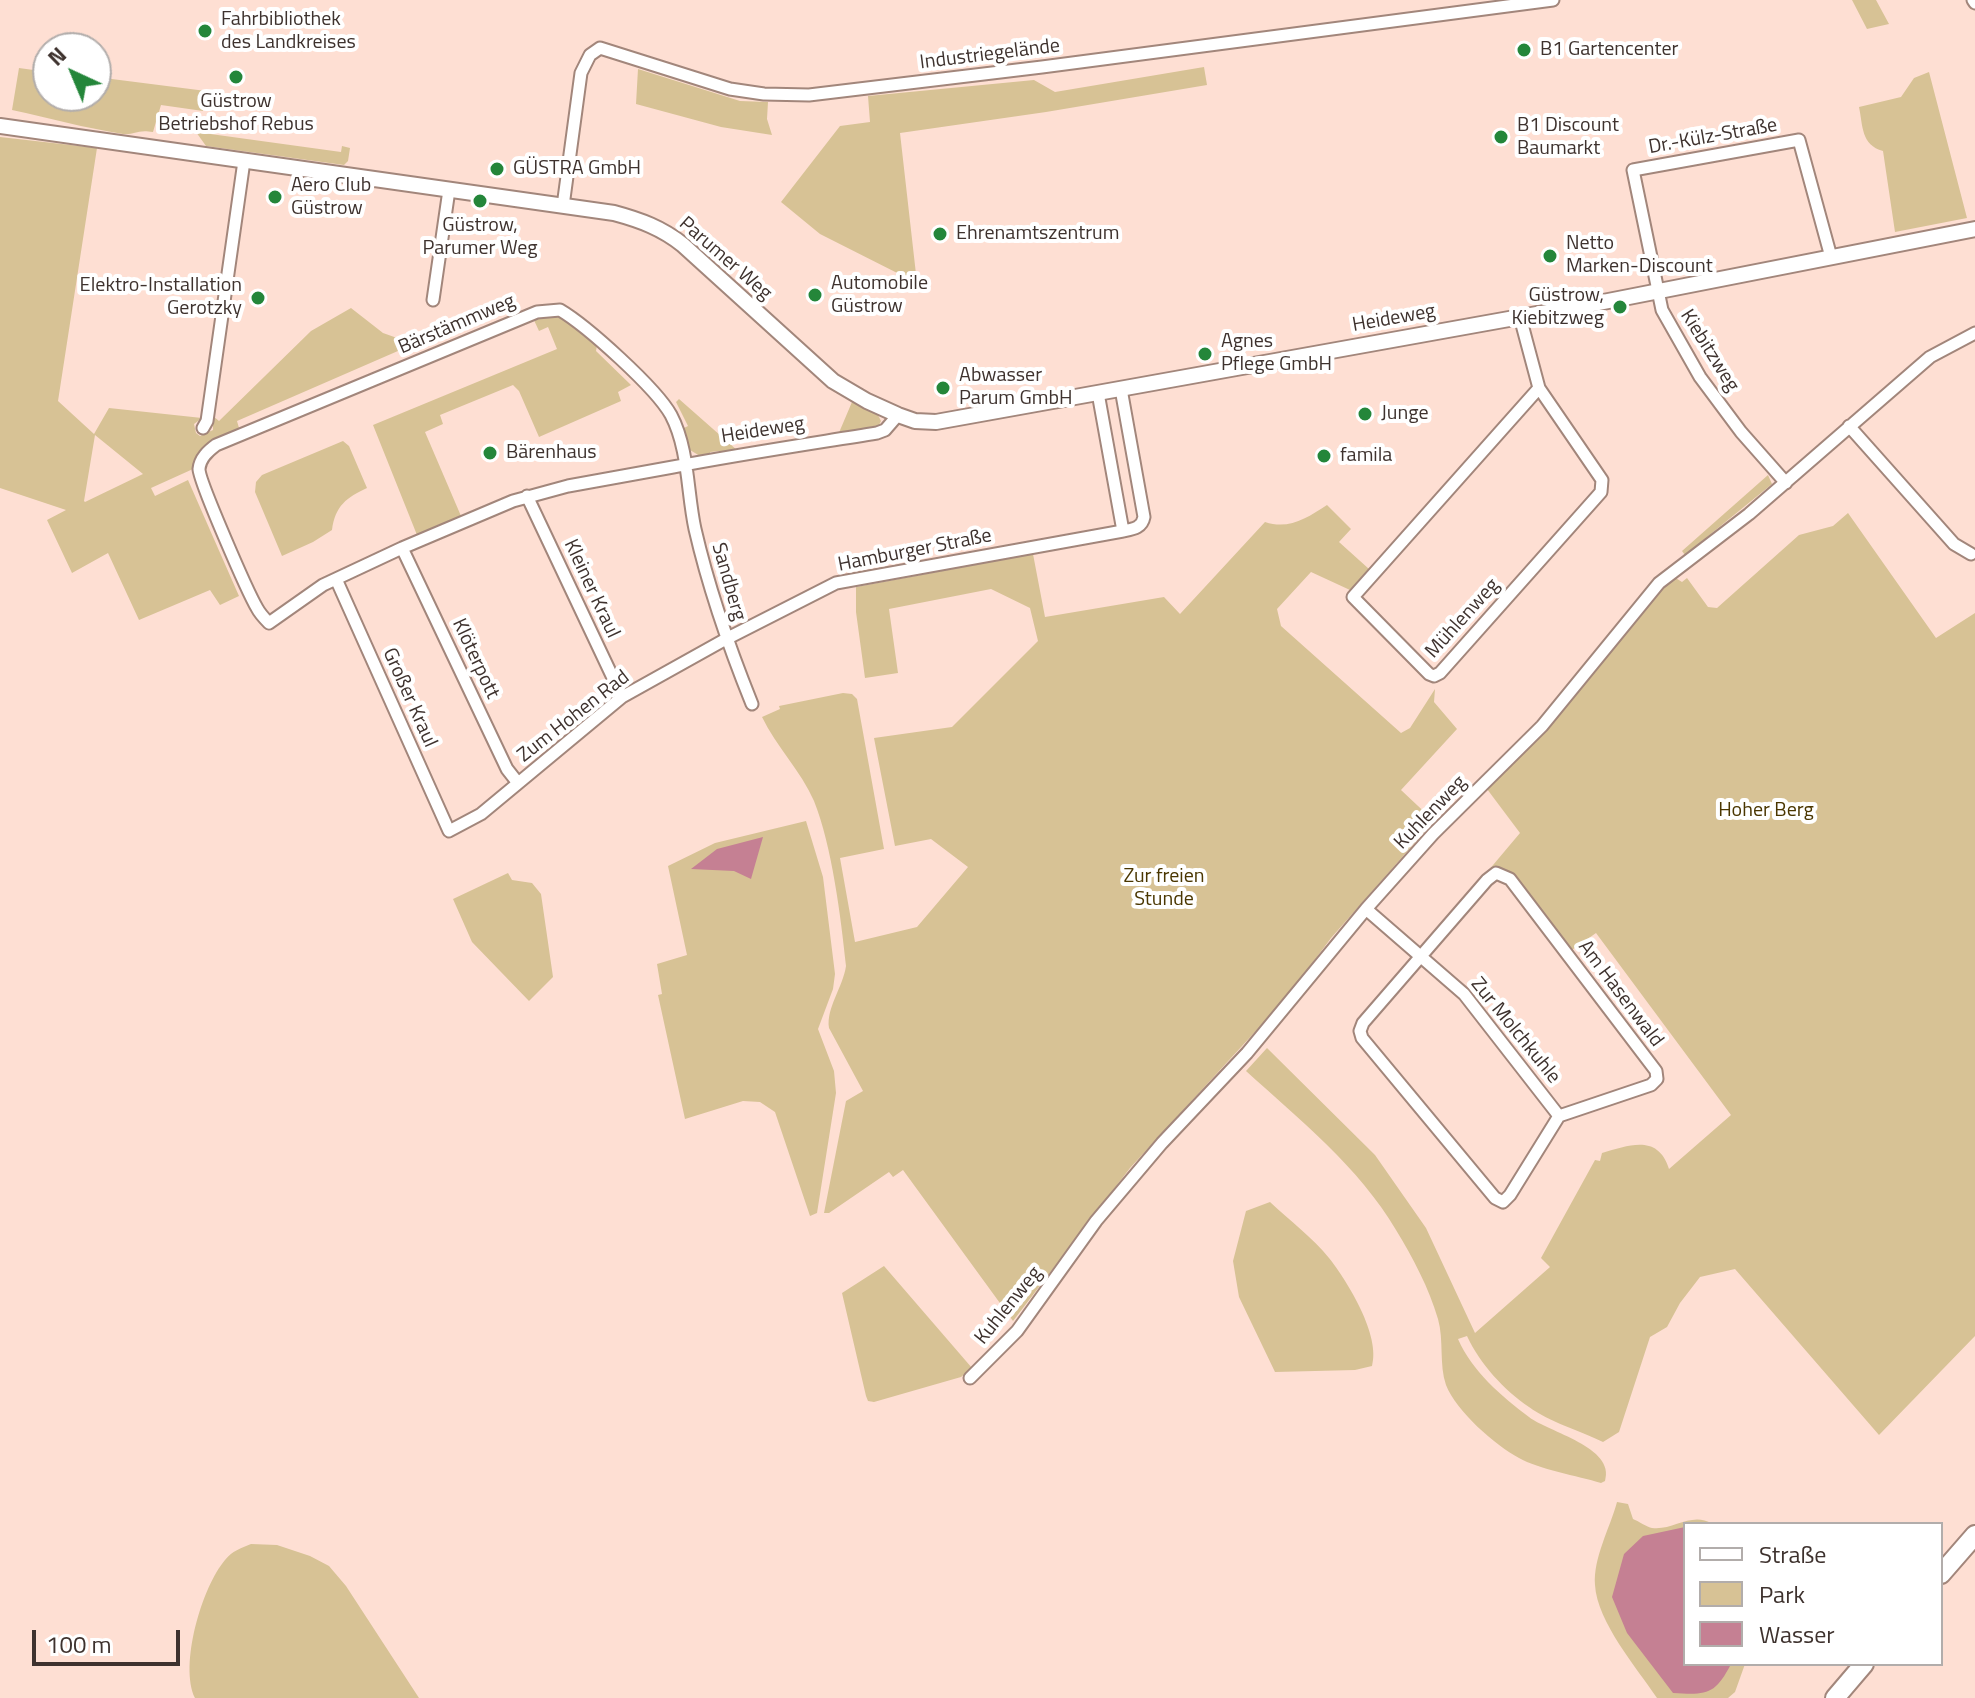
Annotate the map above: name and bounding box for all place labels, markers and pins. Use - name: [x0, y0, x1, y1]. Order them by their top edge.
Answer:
- place label: Fahrbibliothek des Landkreises: [221, 8, 356, 55]
- marker: Fahrbibliothek des Landkreises: [196, 22, 214, 40]
- place label: B1 Gartencenter: [1540, 38, 1678, 62]
- marker: B1 Gartencenter: [1515, 41, 1533, 59]
- marker: Güstrow Betriebshof Rebus: [227, 68, 245, 86]
- place label: Güstrow Betriebshof Rebus: [158, 90, 314, 137]
- place label: B1 Discount Baumarkt: [1517, 114, 1619, 161]
- marker: B1 Discount Baumarkt: [1492, 128, 1510, 146]
- place label: GÜSTRA GmbH: [513, 157, 641, 181]
- marker: GÜSTRA GmbH: [488, 160, 506, 178]
- place label: Aero Club Güstrow: [291, 174, 371, 221]
- marker: Aero Club Güstrow: [266, 188, 284, 206]
- marker: Güstrow, Parumer Weg: [471, 192, 489, 210]
- place label: Güstrow, Parumer Weg: [422, 214, 538, 261]
- place label: Ehrenamtszentrum: [956, 222, 1119, 246]
- marker: Ehrenamtszentrum: [931, 225, 949, 243]
- place label: Netto Marken-Discount: [1566, 232, 1713, 279]
- marker: Netto Marken-Discount: [1541, 247, 1559, 265]
- place label: Automobile Güstrow: [831, 272, 928, 319]
- place label: Elektro-Installation Gerotzky: [80, 274, 242, 321]
- place label: Güstrow, Kiebitzweg: [1512, 284, 1604, 331]
- marker: Automobile Güstrow: [806, 286, 824, 304]
- marker: Elektro-Installation Gerotzky: [249, 289, 267, 307]
- marker: Güstrow, Kiebitzweg: [1611, 298, 1629, 316]
- place label: Agnes Pflege GmbH: [1221, 330, 1332, 377]
- marker: Agnes Pflege GmbH: [1196, 345, 1214, 363]
- place label: Abwasser Parum GmbH: [959, 364, 1072, 411]
- marker: Abwasser Parum GmbH: [934, 379, 952, 397]
- place label: Junge: [1381, 402, 1429, 426]
- marker: Junge: [1356, 405, 1374, 423]
- place label: Bärenhaus: [506, 441, 597, 465]
- marker: Bärenhaus: [481, 444, 499, 462]
- place label: famila: [1340, 444, 1392, 468]
- marker: famila: [1315, 447, 1333, 465]

